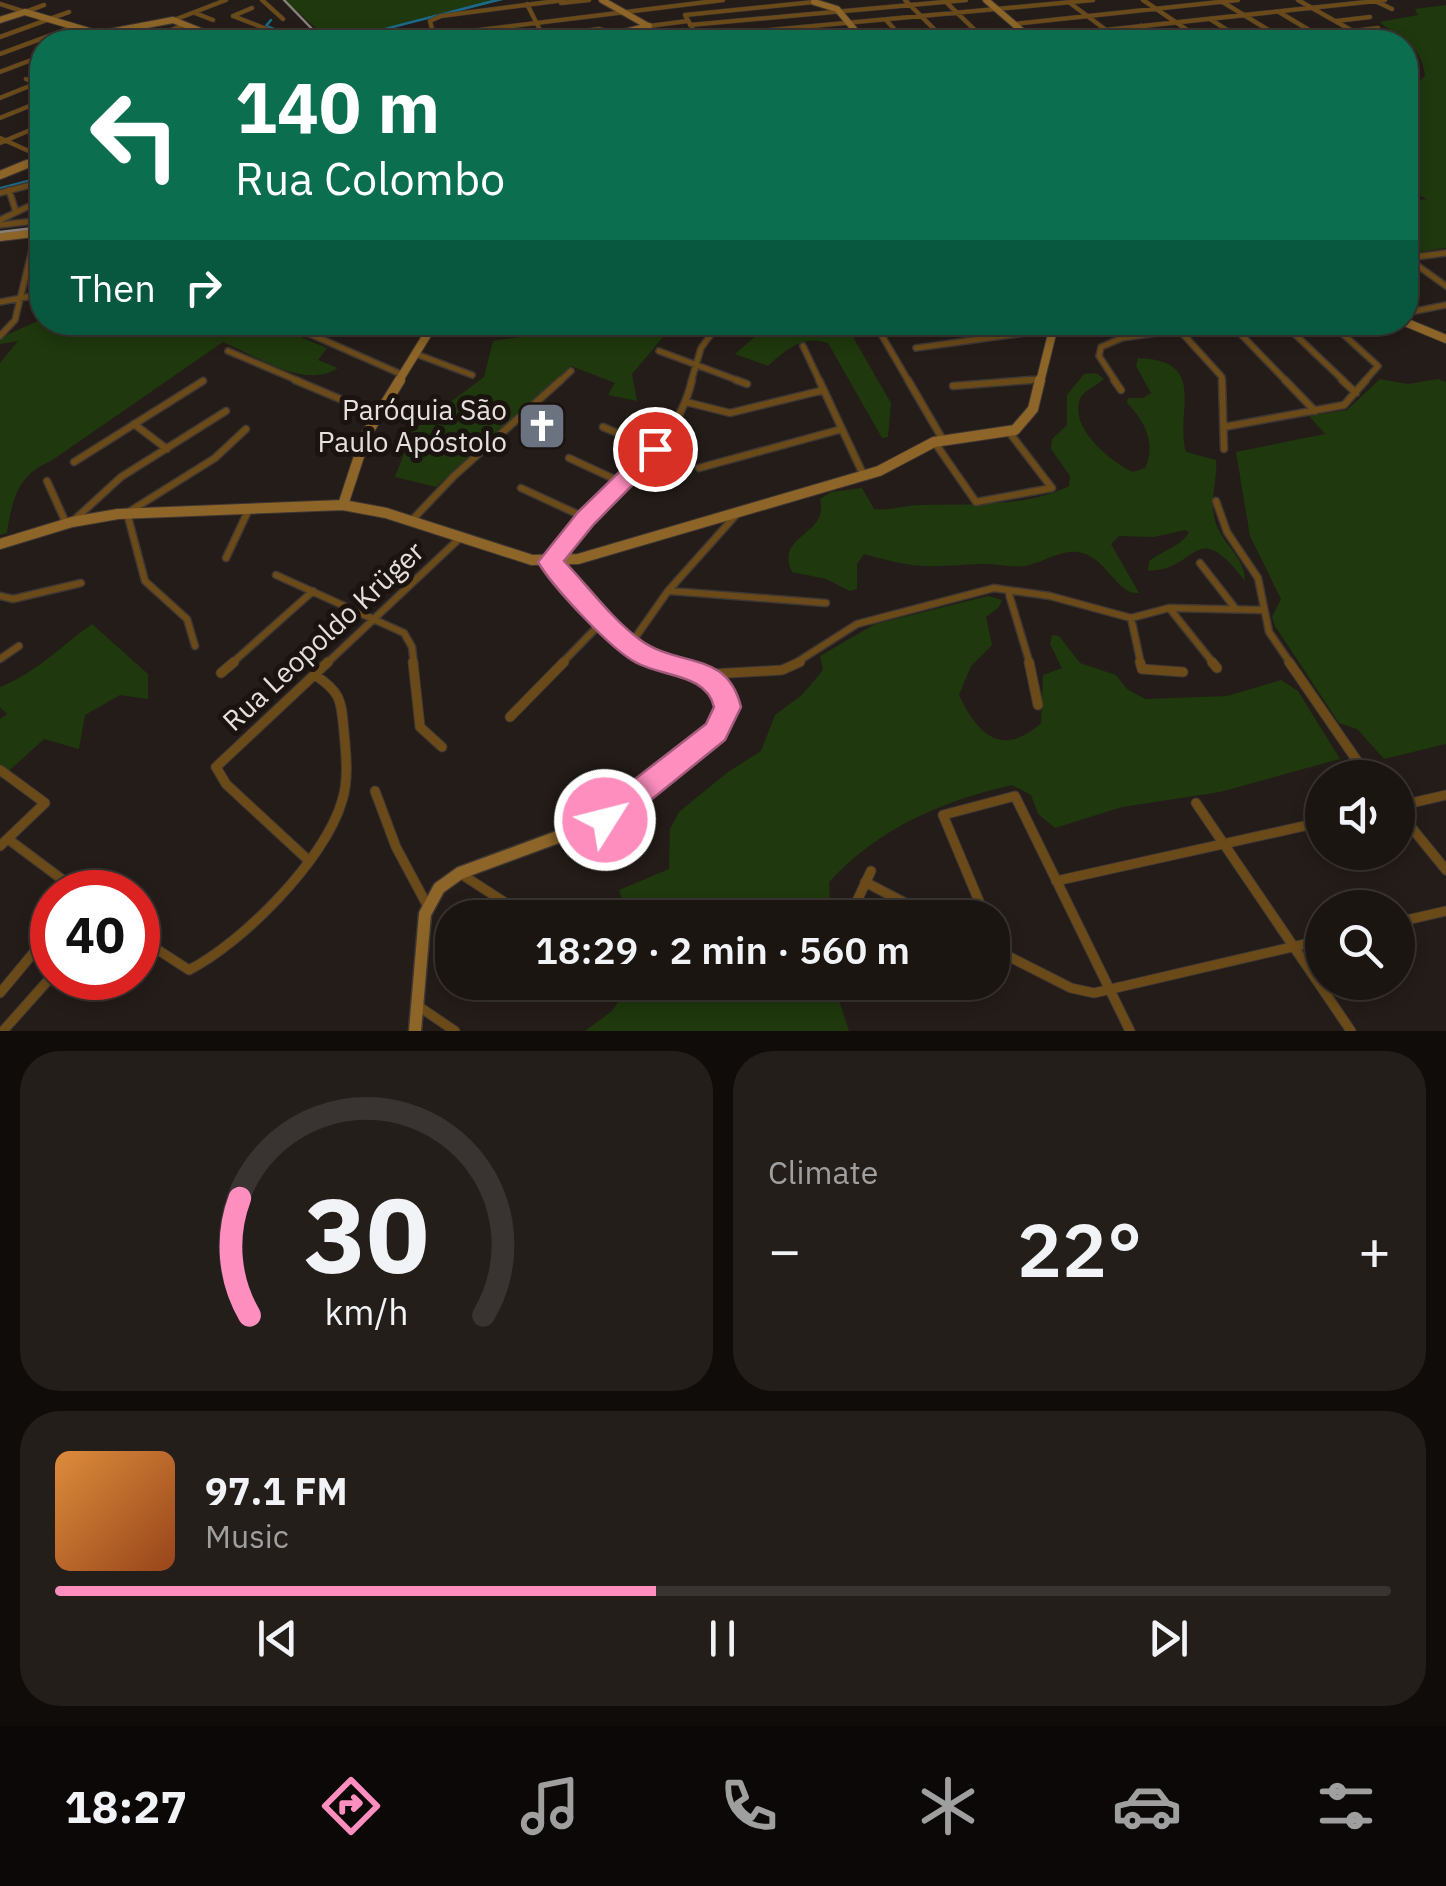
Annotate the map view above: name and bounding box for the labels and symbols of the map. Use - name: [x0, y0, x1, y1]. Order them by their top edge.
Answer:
- place label: Paróquia São Paulo Apóstolo: [318, 391, 507, 460]
- church icon: Paróquia São Paulo Apóstolo: [516, 400, 568, 452]
- pin: [613, 407, 698, 492]
- street label: Rua Leopoldo Krüger: [214, 533, 431, 739]
- position arrow: [553, 768, 657, 872]
- speed limit sign: 40: [30, 870, 160, 1000]

